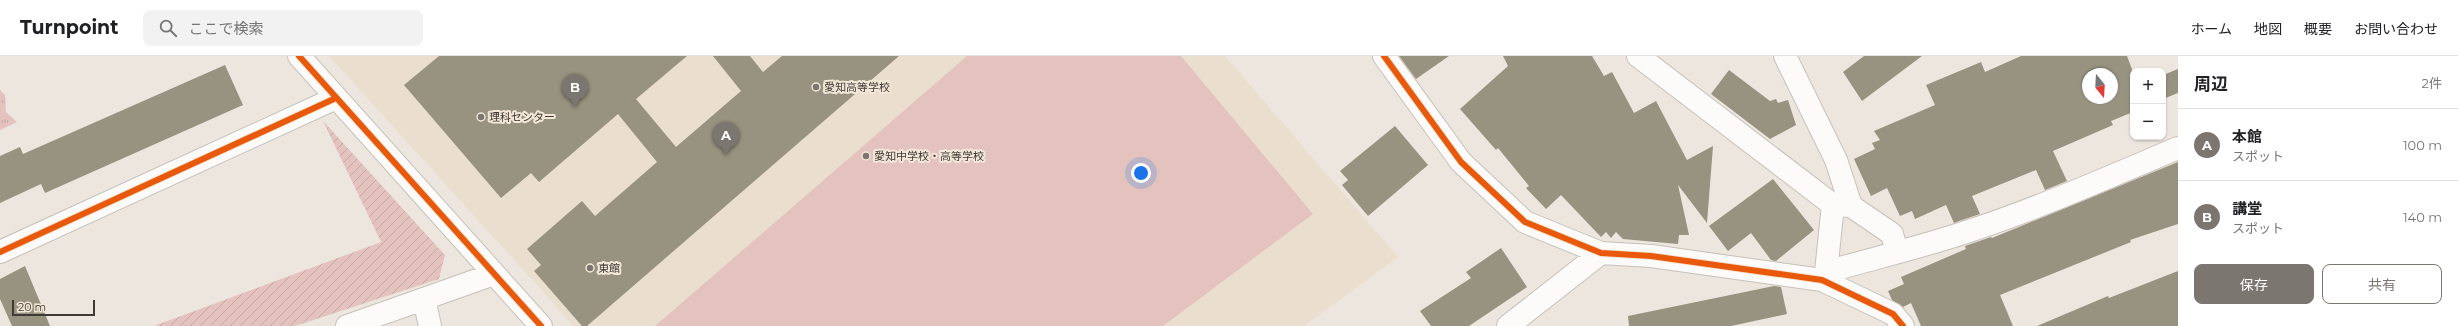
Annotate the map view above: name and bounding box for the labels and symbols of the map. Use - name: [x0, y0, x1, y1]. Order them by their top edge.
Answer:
- north arrow: [2082, 68, 2118, 104]
- pin: B: [562, 74, 588, 107]
- place label: 愛知高等学校: [824, 80, 890, 94]
- marker: 愛知高等学校: [811, 82, 821, 92]
- place label: 理科センター: [489, 110, 555, 124]
- marker: 理科センター: [476, 112, 486, 122]
- pin: A: [713, 122, 739, 155]
- place label: 愛知中学校・高等学校: [874, 149, 984, 163]
- marker: 愛知中学校・高等学校: [861, 151, 871, 161]
- your location: [1131, 163, 1151, 183]
- place label: 東館: [598, 261, 620, 275]
- marker: 東館: [585, 263, 595, 273]
- scale bar: [12, 298, 95, 317]

